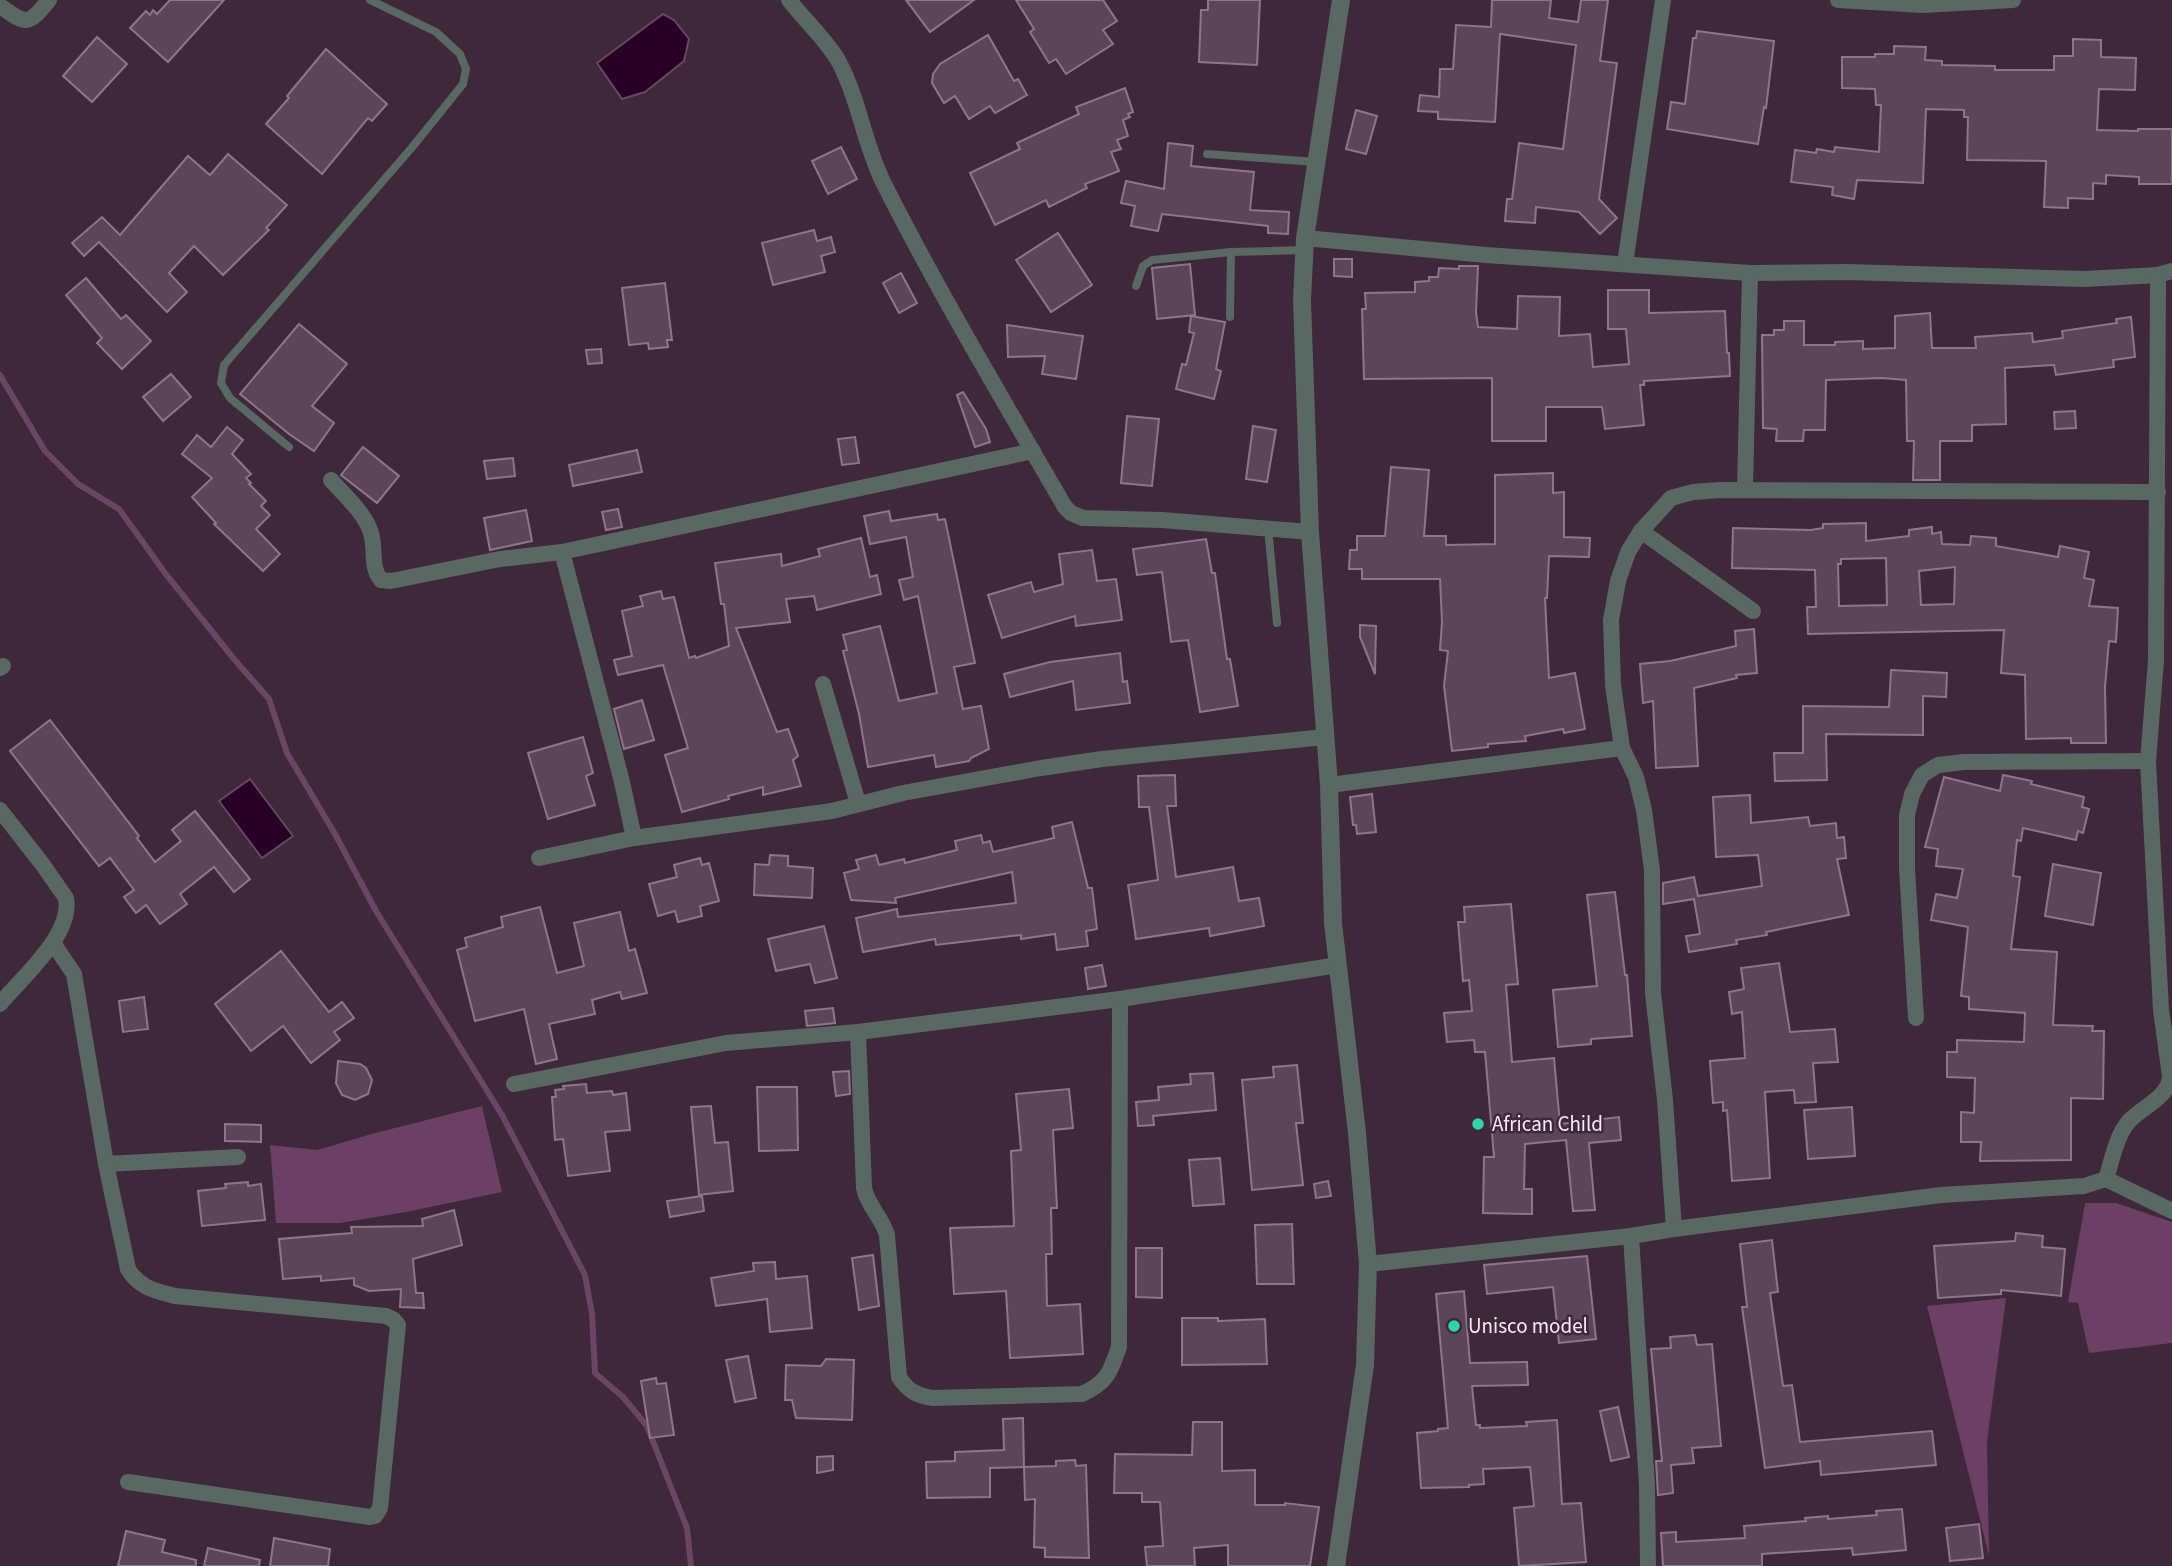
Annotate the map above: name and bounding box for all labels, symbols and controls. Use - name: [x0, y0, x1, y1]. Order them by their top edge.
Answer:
- place label: African Child: [1492, 1109, 1603, 1139]
- marker: African Child: [1470, 1116, 1486, 1132]
- place label: Unisco model: [1468, 1311, 1588, 1341]
- marker: Unisco model: [1446, 1318, 1462, 1334]

